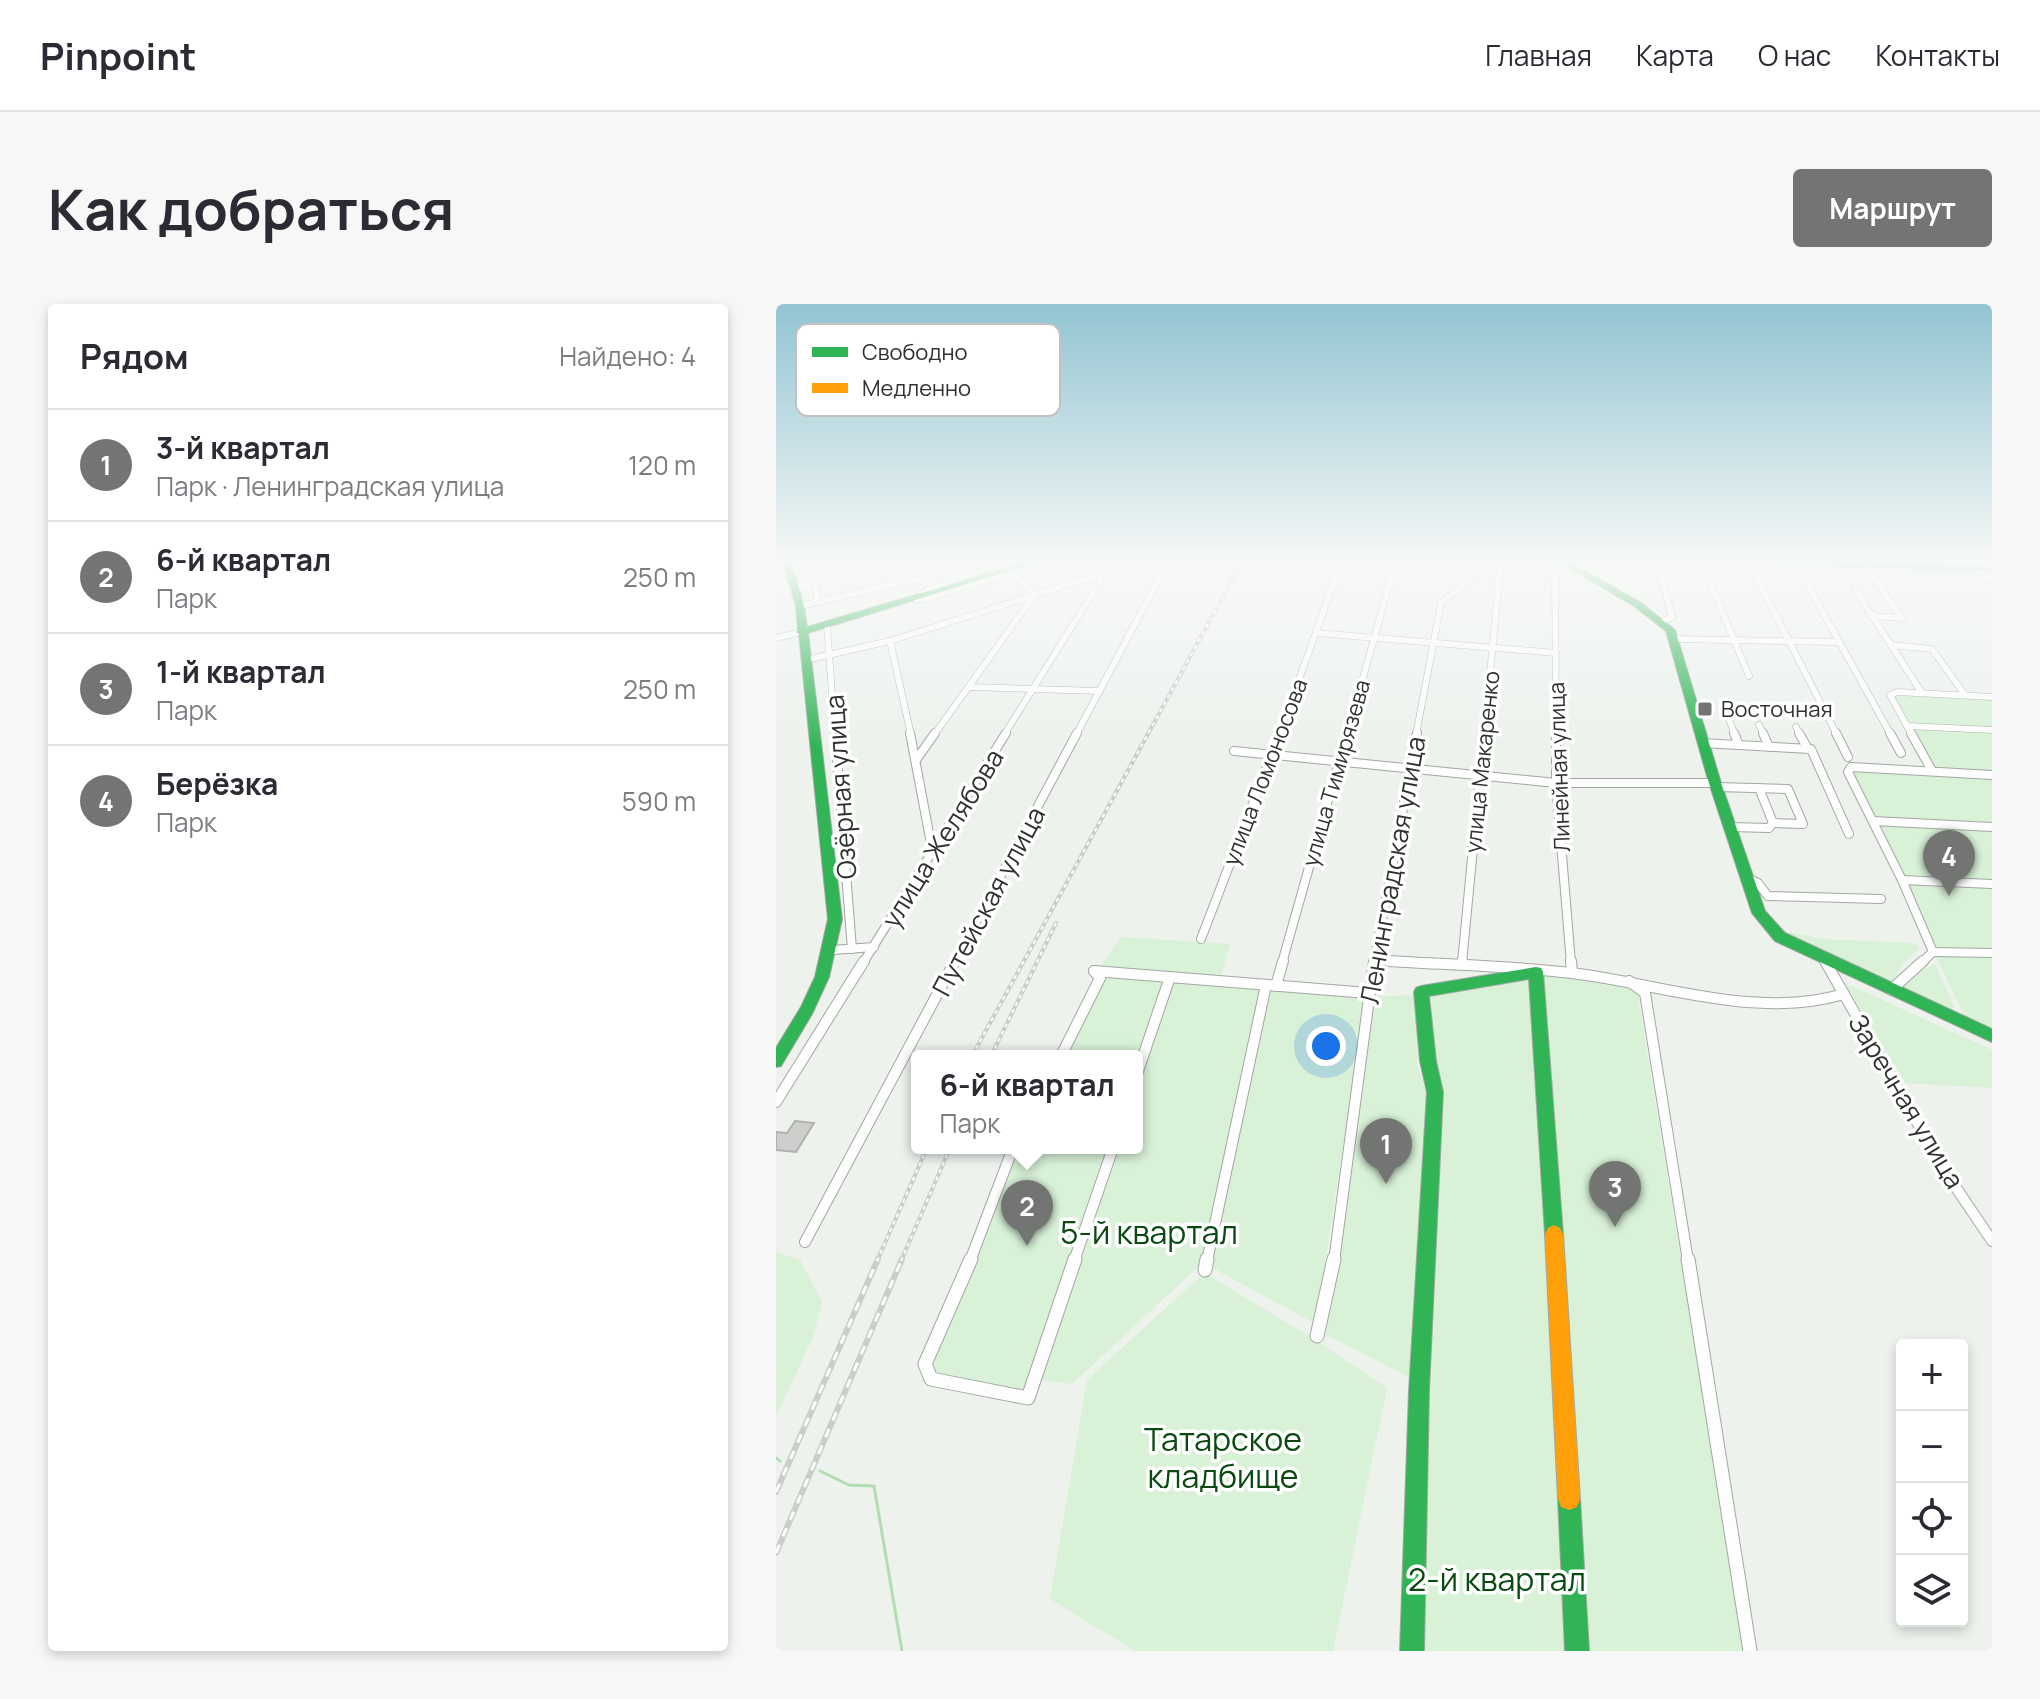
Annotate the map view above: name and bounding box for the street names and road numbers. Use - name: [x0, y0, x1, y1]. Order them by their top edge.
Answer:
- street label: улица Макаренко: [1458, 669, 1506, 855]
- street label: улица Ломоносова: [1216, 674, 1314, 870]
- street label: улица Тимирязева: [1295, 676, 1377, 870]
- street label: Линейная улица: [1541, 681, 1577, 853]
- street label: Озёрная улица: [816, 694, 864, 880]
- street label: Ленинградская улица: [1351, 733, 1433, 1007]
- street label: улица Желябова: [873, 742, 1011, 934]
- street label: Путейская улица: [923, 800, 1053, 1002]
- street label: Заречная улица: [1841, 1007, 1973, 1195]

